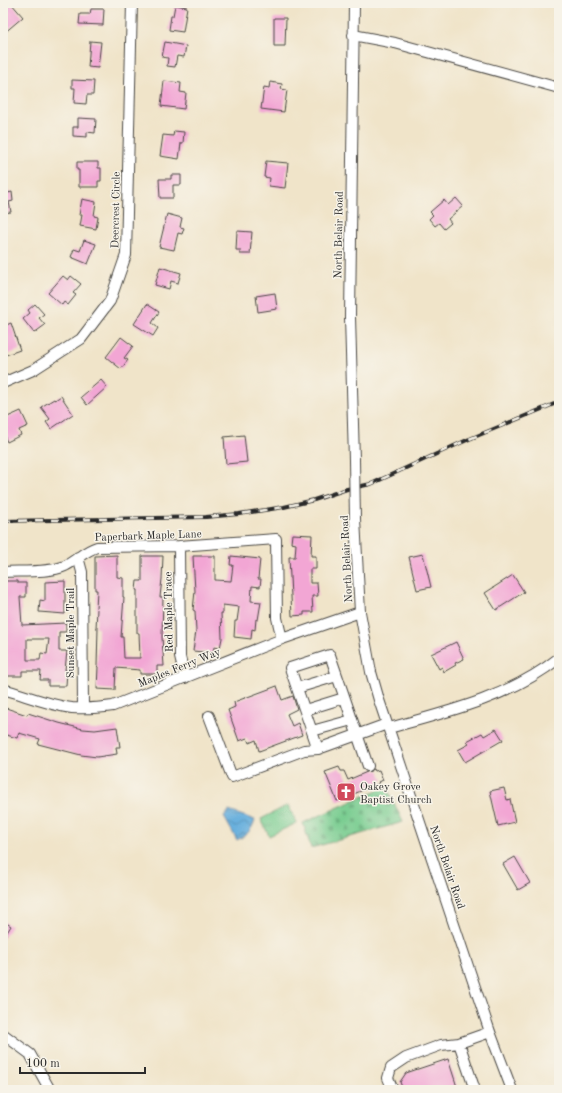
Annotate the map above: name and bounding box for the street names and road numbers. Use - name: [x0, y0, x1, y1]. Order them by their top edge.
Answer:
- street label: Deercrest Circle: [110, 171, 123, 249]
- street label: North Belair Road: [333, 191, 346, 279]
- street label: North Belair Road: [340, 515, 355, 603]
- street label: Paperbark Maple Lane: [94, 529, 202, 544]
- street label: Red Maple Trace: [163, 571, 176, 653]
- street label: Sunset Maple Trail: [66, 588, 77, 678]
- street label: Maples Ferry Way: [137, 647, 222, 690]
- street label: North Belair Road: [427, 824, 466, 911]

